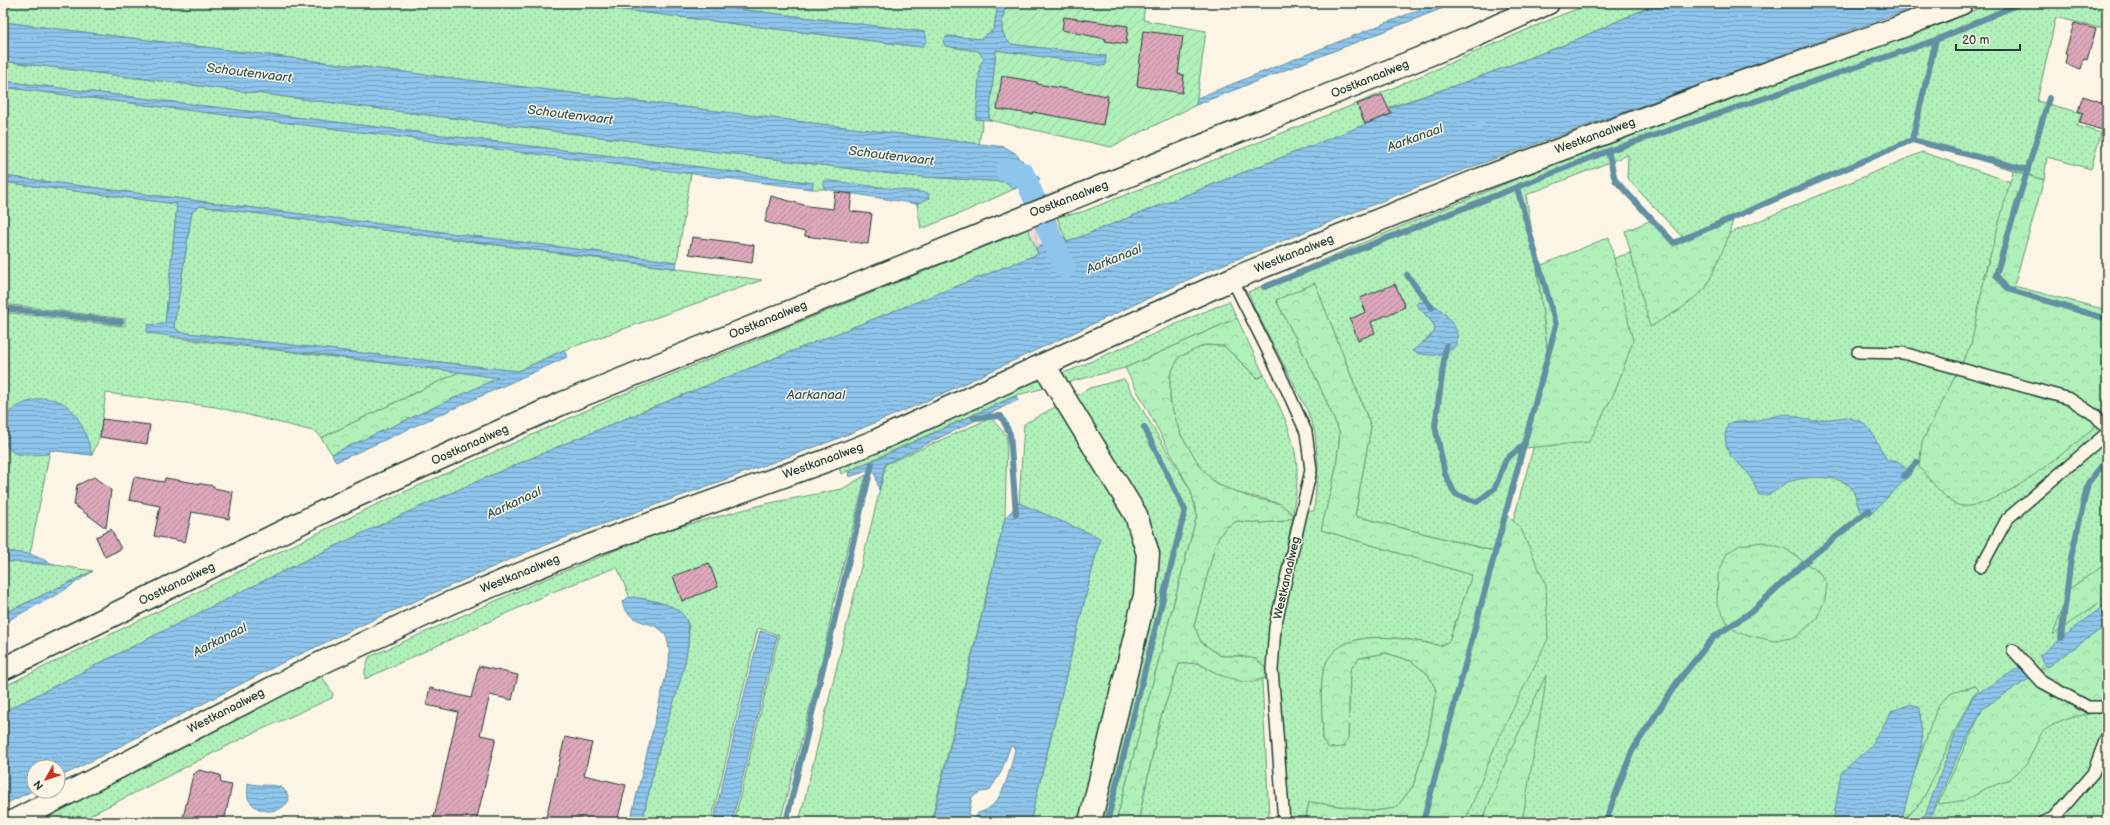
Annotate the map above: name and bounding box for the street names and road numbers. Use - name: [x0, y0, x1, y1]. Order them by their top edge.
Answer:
- street label: Oostkanaalweg: [1329, 56, 1411, 101]
- street label: Westkanaalweg: [1553, 114, 1637, 158]
- street label: Oostkanaalweg: [1028, 177, 1110, 221]
- street label: Westkanaalweg: [1252, 231, 1336, 277]
- street label: Oostkanaalweg: [727, 297, 809, 342]
- street label: Oostkanaalweg: [429, 421, 511, 469]
- street label: Westkanaalweg: [781, 439, 865, 483]
- street label: Westkanaalweg: [1270, 535, 1304, 621]
- street label: Westkanaalweg: [478, 551, 562, 597]
- street label: Oostkanaalweg: [136, 559, 218, 609]
- street label: Westkanaalweg: [185, 685, 267, 737]

